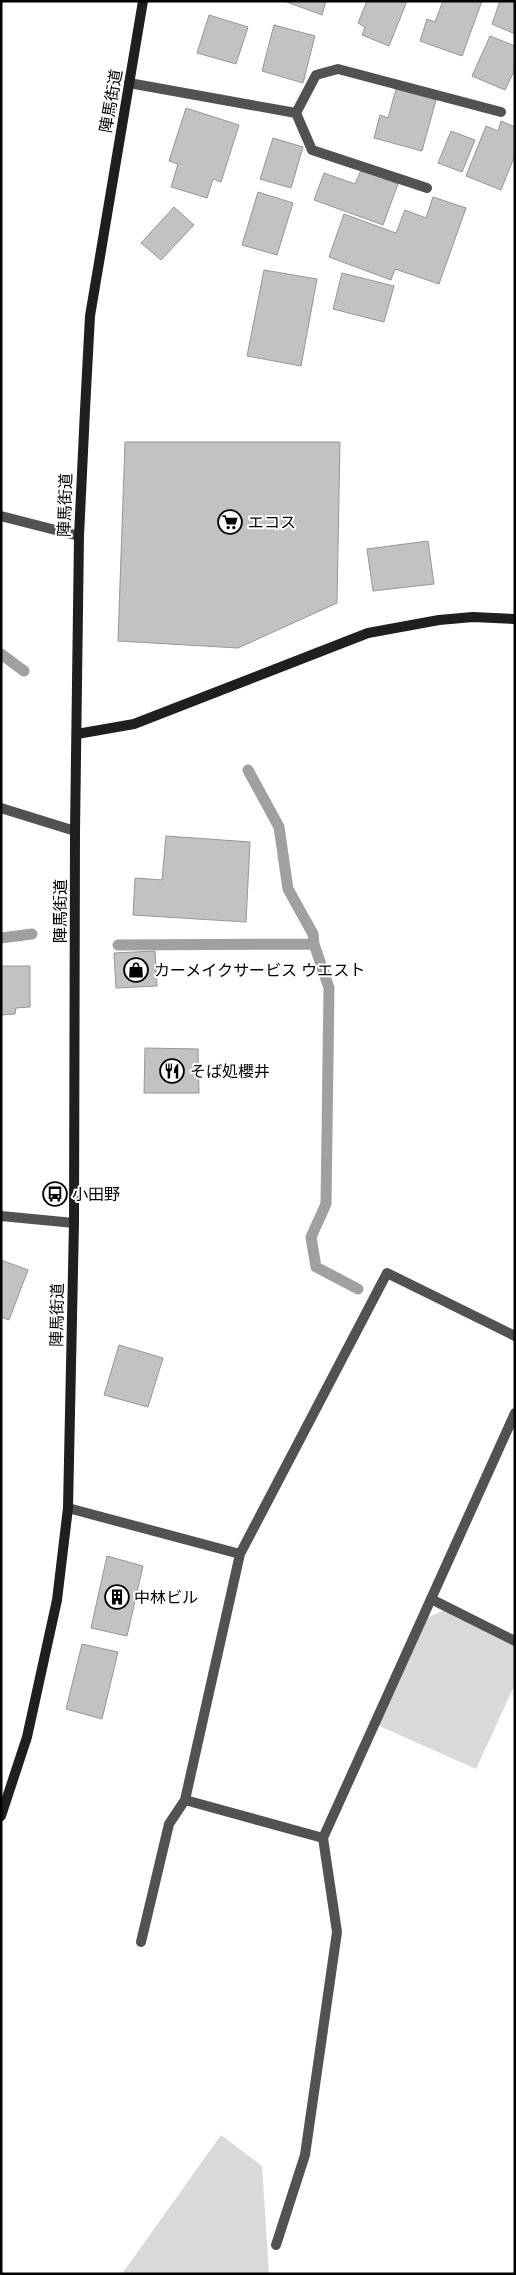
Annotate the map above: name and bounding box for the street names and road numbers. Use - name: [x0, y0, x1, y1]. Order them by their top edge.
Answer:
- street label: 陣馬街道: [95, 68, 127, 134]
- street label: 陣馬街道: [53, 473, 77, 537]
- street label: 陣馬街道: [50, 879, 71, 943]
- street label: 陣馬街道: [46, 1283, 68, 1347]

